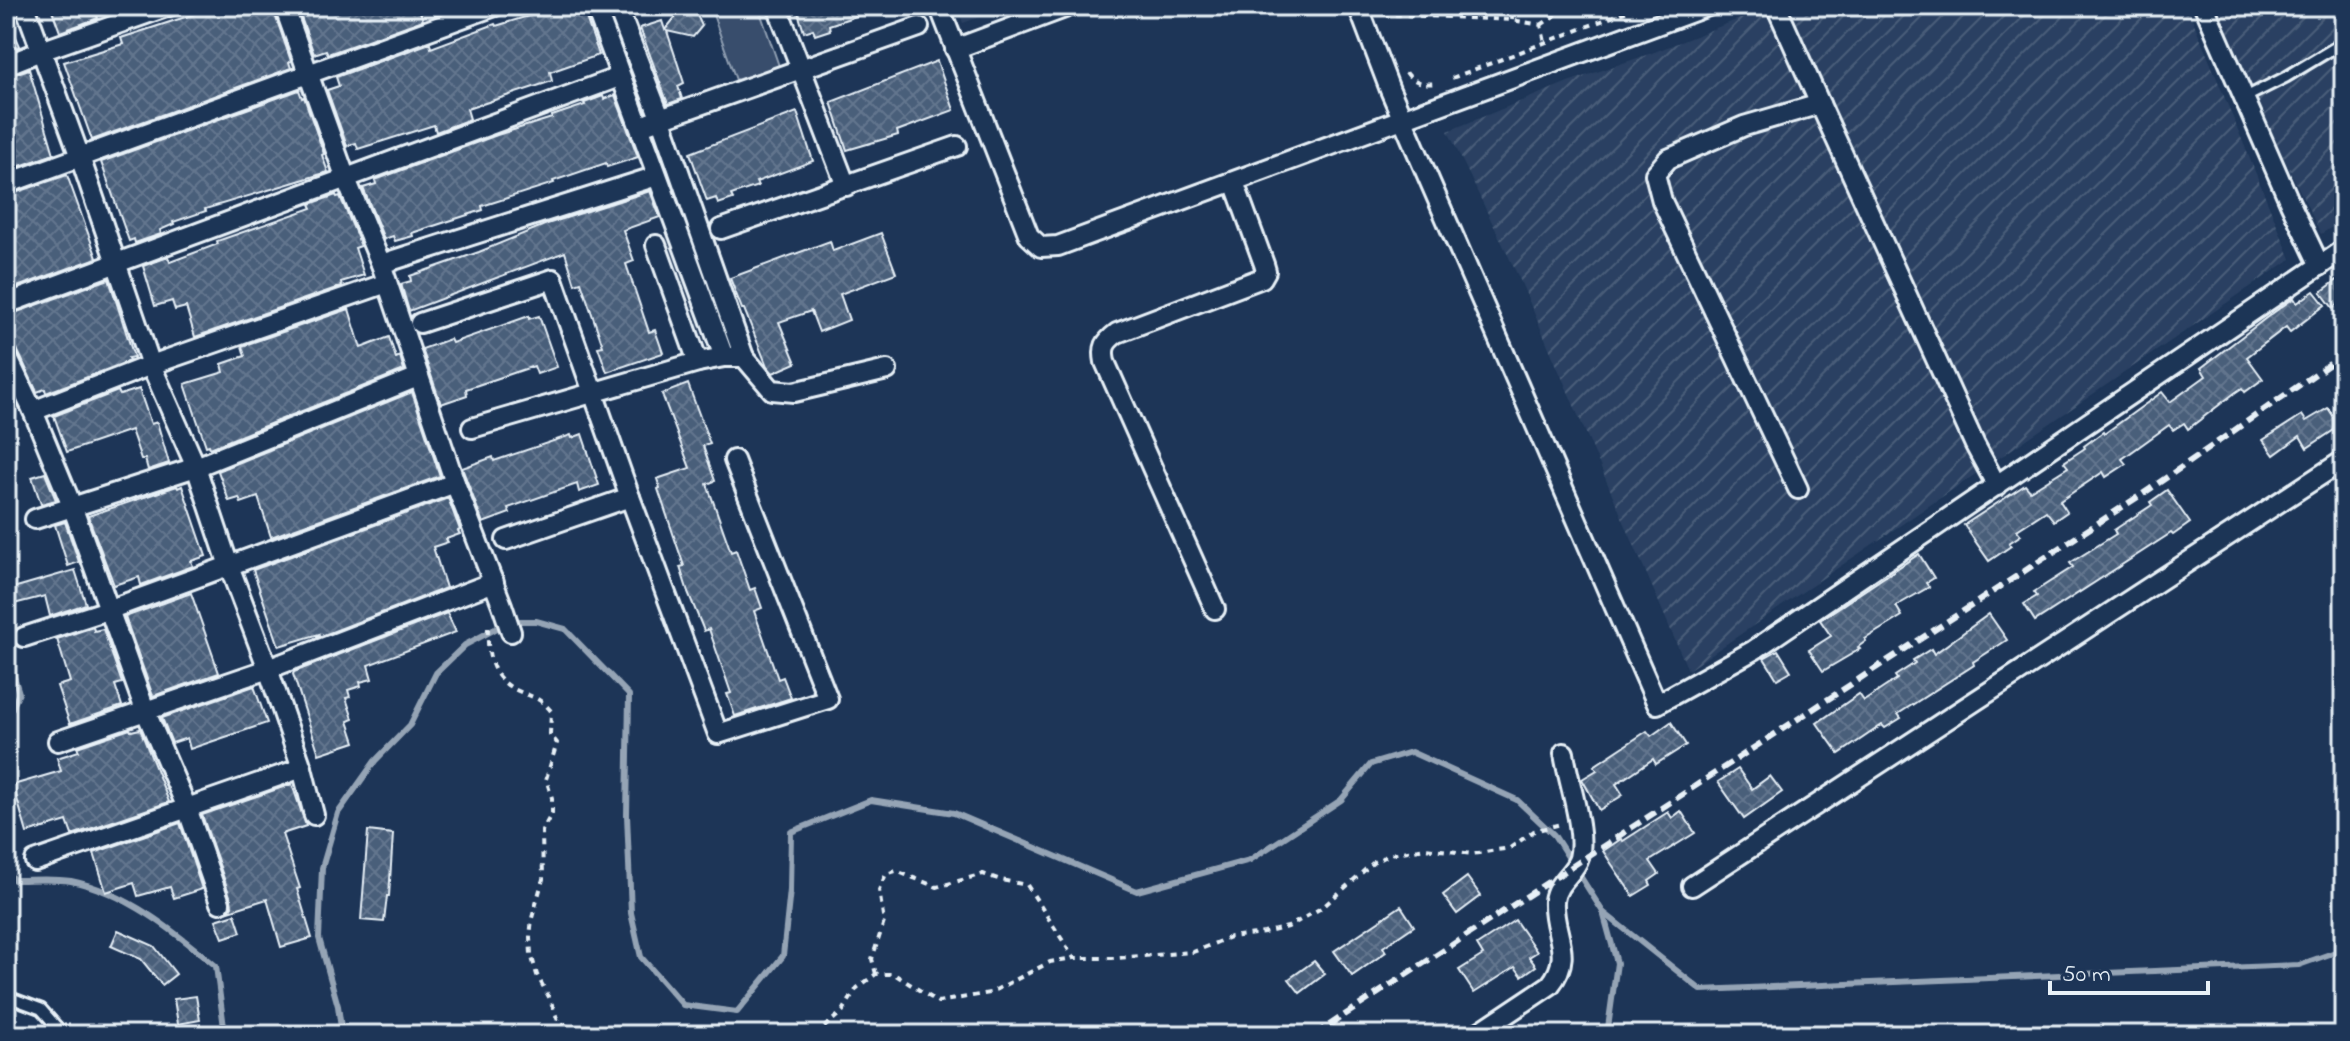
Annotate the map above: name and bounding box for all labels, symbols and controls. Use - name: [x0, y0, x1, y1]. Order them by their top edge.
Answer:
- scale bar: [2050, 945, 2208, 995]
- text: 50 m: [2062, 958, 2111, 993]

